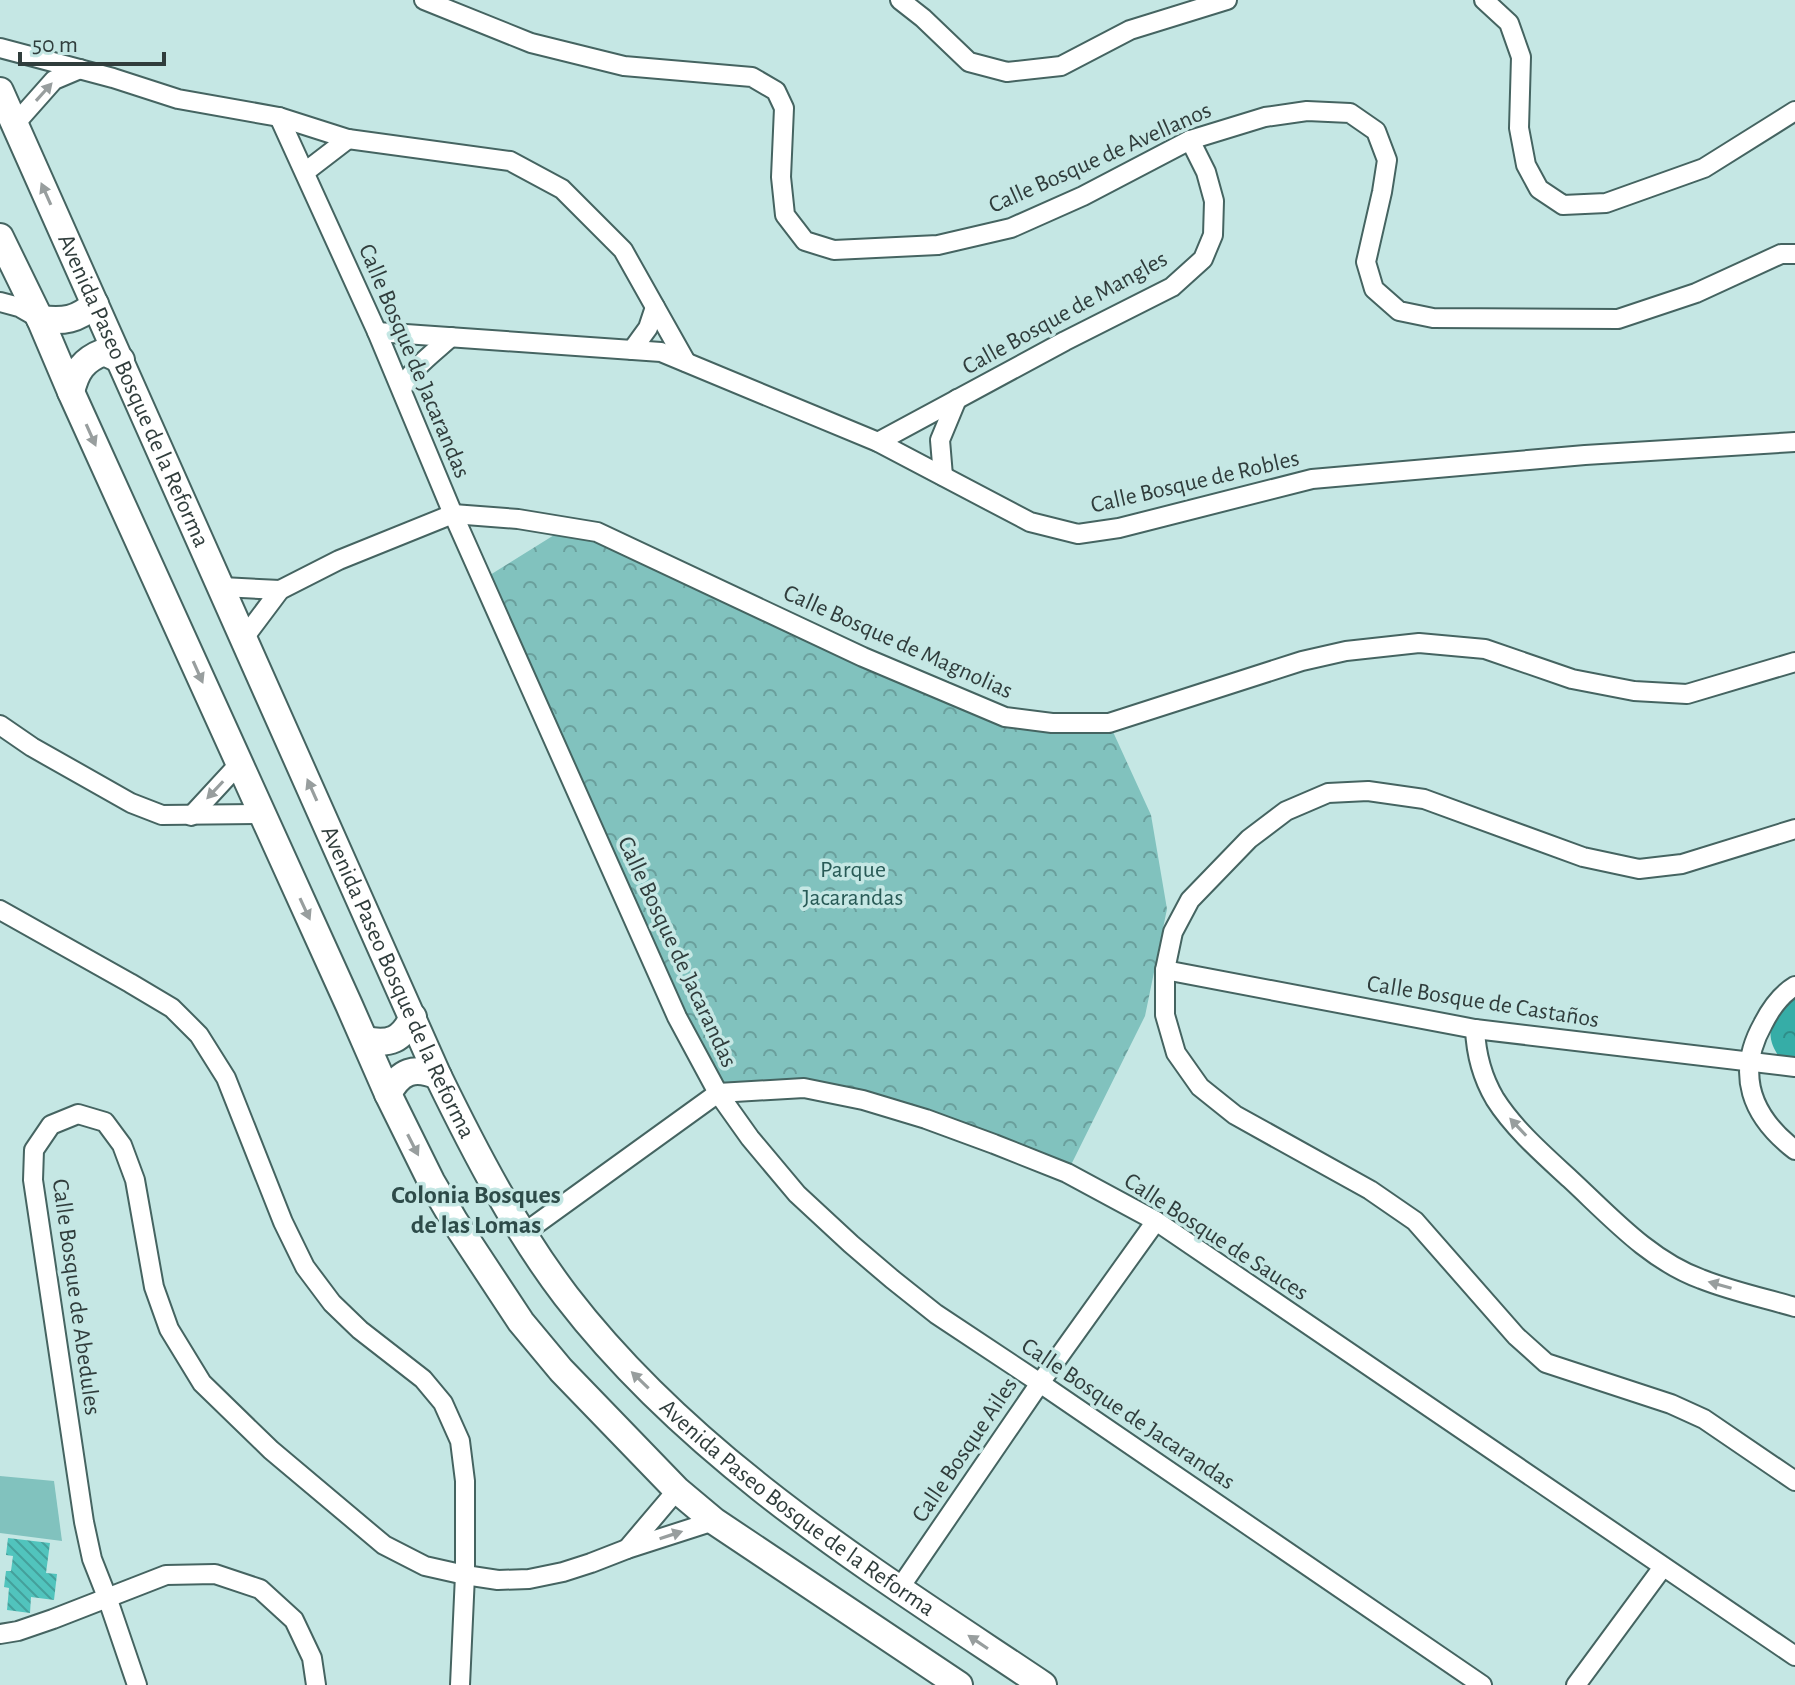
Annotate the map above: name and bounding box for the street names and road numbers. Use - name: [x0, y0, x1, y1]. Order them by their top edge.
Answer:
- street label: Calle Bosque de Avellanos: [985, 98, 1215, 218]
- street label: Avenida Paseo Bosque de la Reforma: [53, 230, 213, 551]
- street label: Calle Bosque de Jacarandas: [354, 240, 474, 482]
- street label: Calle Bosque de Mangles: [959, 247, 1171, 379]
- street label: Calle Bosque de Robles: [1088, 446, 1302, 518]
- street label: Calle Bosque de Magnolias: [780, 581, 1016, 703]
- street label: Avenida Paseo Bosque de la Reforma: [317, 823, 479, 1142]
- street label: Calle Bosque de Jacarandas: [613, 833, 741, 1071]
- street label: Calle Bosque de Castaños: [1365, 972, 1601, 1032]
- street label: Calle Bosque de Sauces: [1120, 1169, 1312, 1305]
- street label: Calle Bosque de Abedules: [48, 1177, 104, 1417]
- street label: Calle Bosque de Jacarandas: [1017, 1334, 1239, 1494]
- street label: Calle Bosque Ailes: [908, 1373, 1022, 1527]
- street label: Avenida Paseo Bosque de la Reforma: [655, 1395, 939, 1621]

